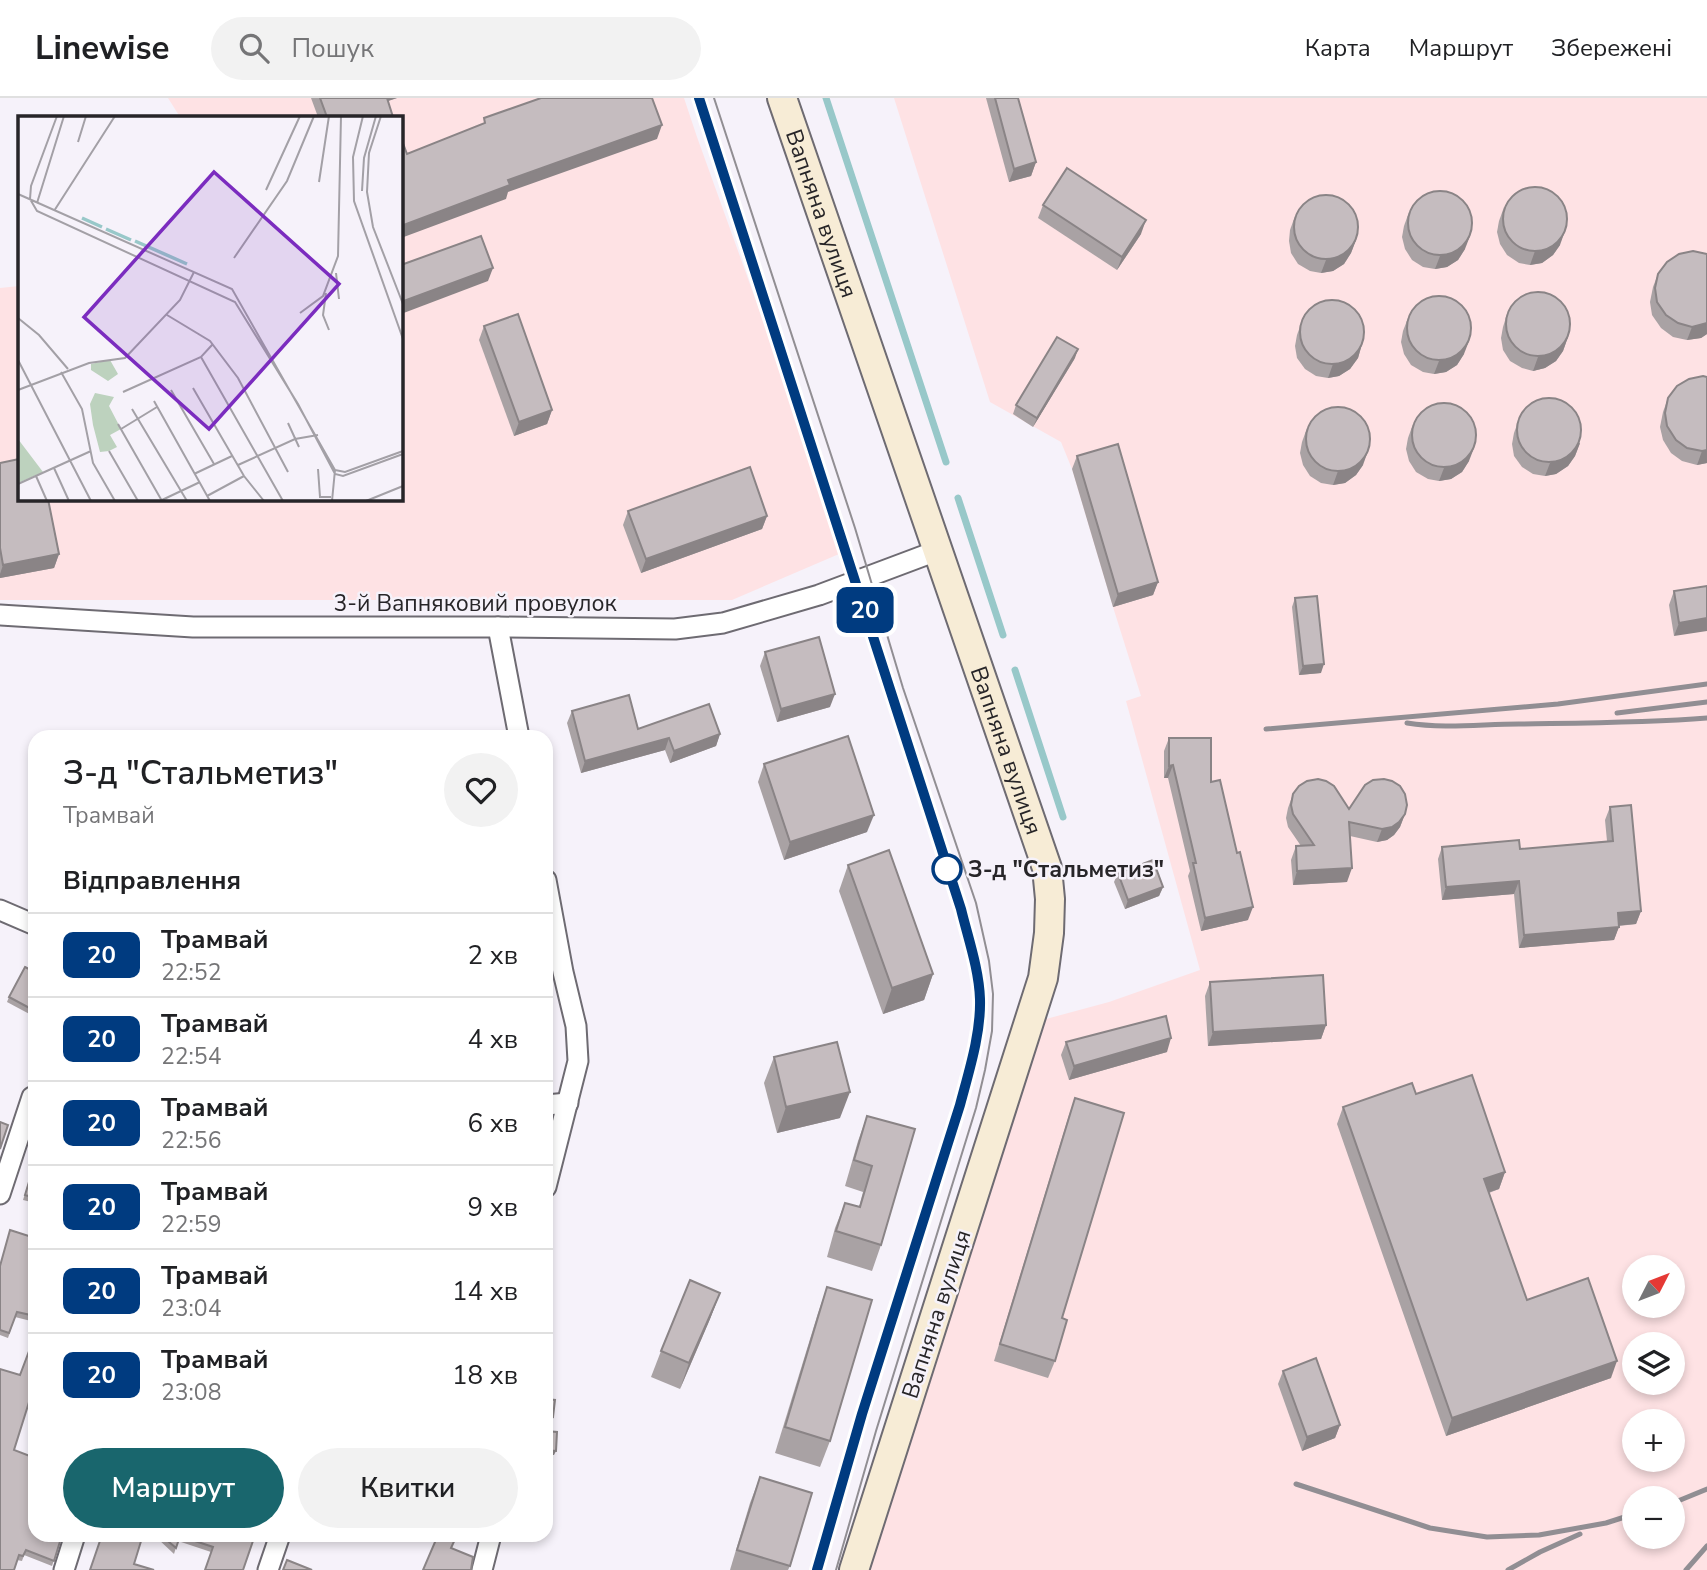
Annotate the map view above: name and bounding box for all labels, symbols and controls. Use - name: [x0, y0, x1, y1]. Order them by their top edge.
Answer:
- search box: [211, 17, 701, 80]
- text: Linewise: [35, 26, 169, 71]
- icon: search: [235, 29, 273, 67]
- text: Пошук: [291, 31, 374, 66]
- text: Карта: [1305, 32, 1371, 64]
- text: Маршрут: [1409, 32, 1513, 64]
- text: Збережені: [1551, 32, 1672, 64]
- inset map: [18, 116, 402, 500]
- street label: Вапняна вулиця: [778, 125, 865, 302]
- line badge: 20: [834, 587, 896, 633]
- street label: 3-й Вапняковий провулок: [334, 588, 617, 619]
- text: 20: [851, 594, 879, 626]
- street label: Вапняна вулиця: [963, 662, 1049, 839]
- text: З-д "Стальметиз": [63, 751, 338, 796]
- button: heart: [444, 753, 518, 827]
- text: Трамвай: [63, 800, 155, 831]
- marker: З-д "Стальметиз": [932, 854, 962, 884]
- place label: З-д "Стальметиз": [968, 854, 1164, 885]
- text: Відправлення: [63, 863, 241, 898]
- text: Трамвай: [161, 922, 269, 957]
- text: 2 хв: [468, 938, 518, 973]
- text: 20: [87, 939, 116, 971]
- text: 22:52: [161, 957, 221, 988]
- text: Трамвай: [161, 1006, 269, 1041]
- text: 4 хв: [468, 1022, 518, 1057]
- text: 20: [87, 1023, 116, 1055]
- text: 22:54: [161, 1041, 221, 1072]
- text: Трамвай: [161, 1090, 269, 1125]
- text: 6 хв: [468, 1106, 518, 1141]
- text: 20: [87, 1107, 116, 1139]
- text: 22:56: [161, 1125, 221, 1156]
- text: Трамвай: [161, 1174, 269, 1209]
- text: 9 хв: [468, 1190, 518, 1225]
- text: 20: [87, 1191, 116, 1223]
- text: 22:59: [161, 1209, 221, 1240]
- street label: Вапняна вулиця: [895, 1226, 978, 1403]
- north arrow: [1622, 1255, 1685, 1318]
- map controls: [1622, 1255, 1685, 1549]
- text: Трамвай: [161, 1258, 269, 1293]
- text: 14 хв: [452, 1274, 518, 1309]
- text: 20: [87, 1275, 116, 1307]
- text: 23:04: [161, 1293, 221, 1324]
- button: layers: [1622, 1332, 1685, 1395]
- text: Трамвай: [161, 1342, 269, 1377]
- text: 18 хв: [452, 1358, 518, 1393]
- text: 20: [87, 1359, 116, 1391]
- text: 23:08: [161, 1377, 221, 1408]
- button: +: [1622, 1409, 1685, 1472]
- button: Маршрут: [63, 1448, 284, 1528]
- button: Квитки: [298, 1448, 518, 1528]
- button: −: [1622, 1486, 1685, 1549]

